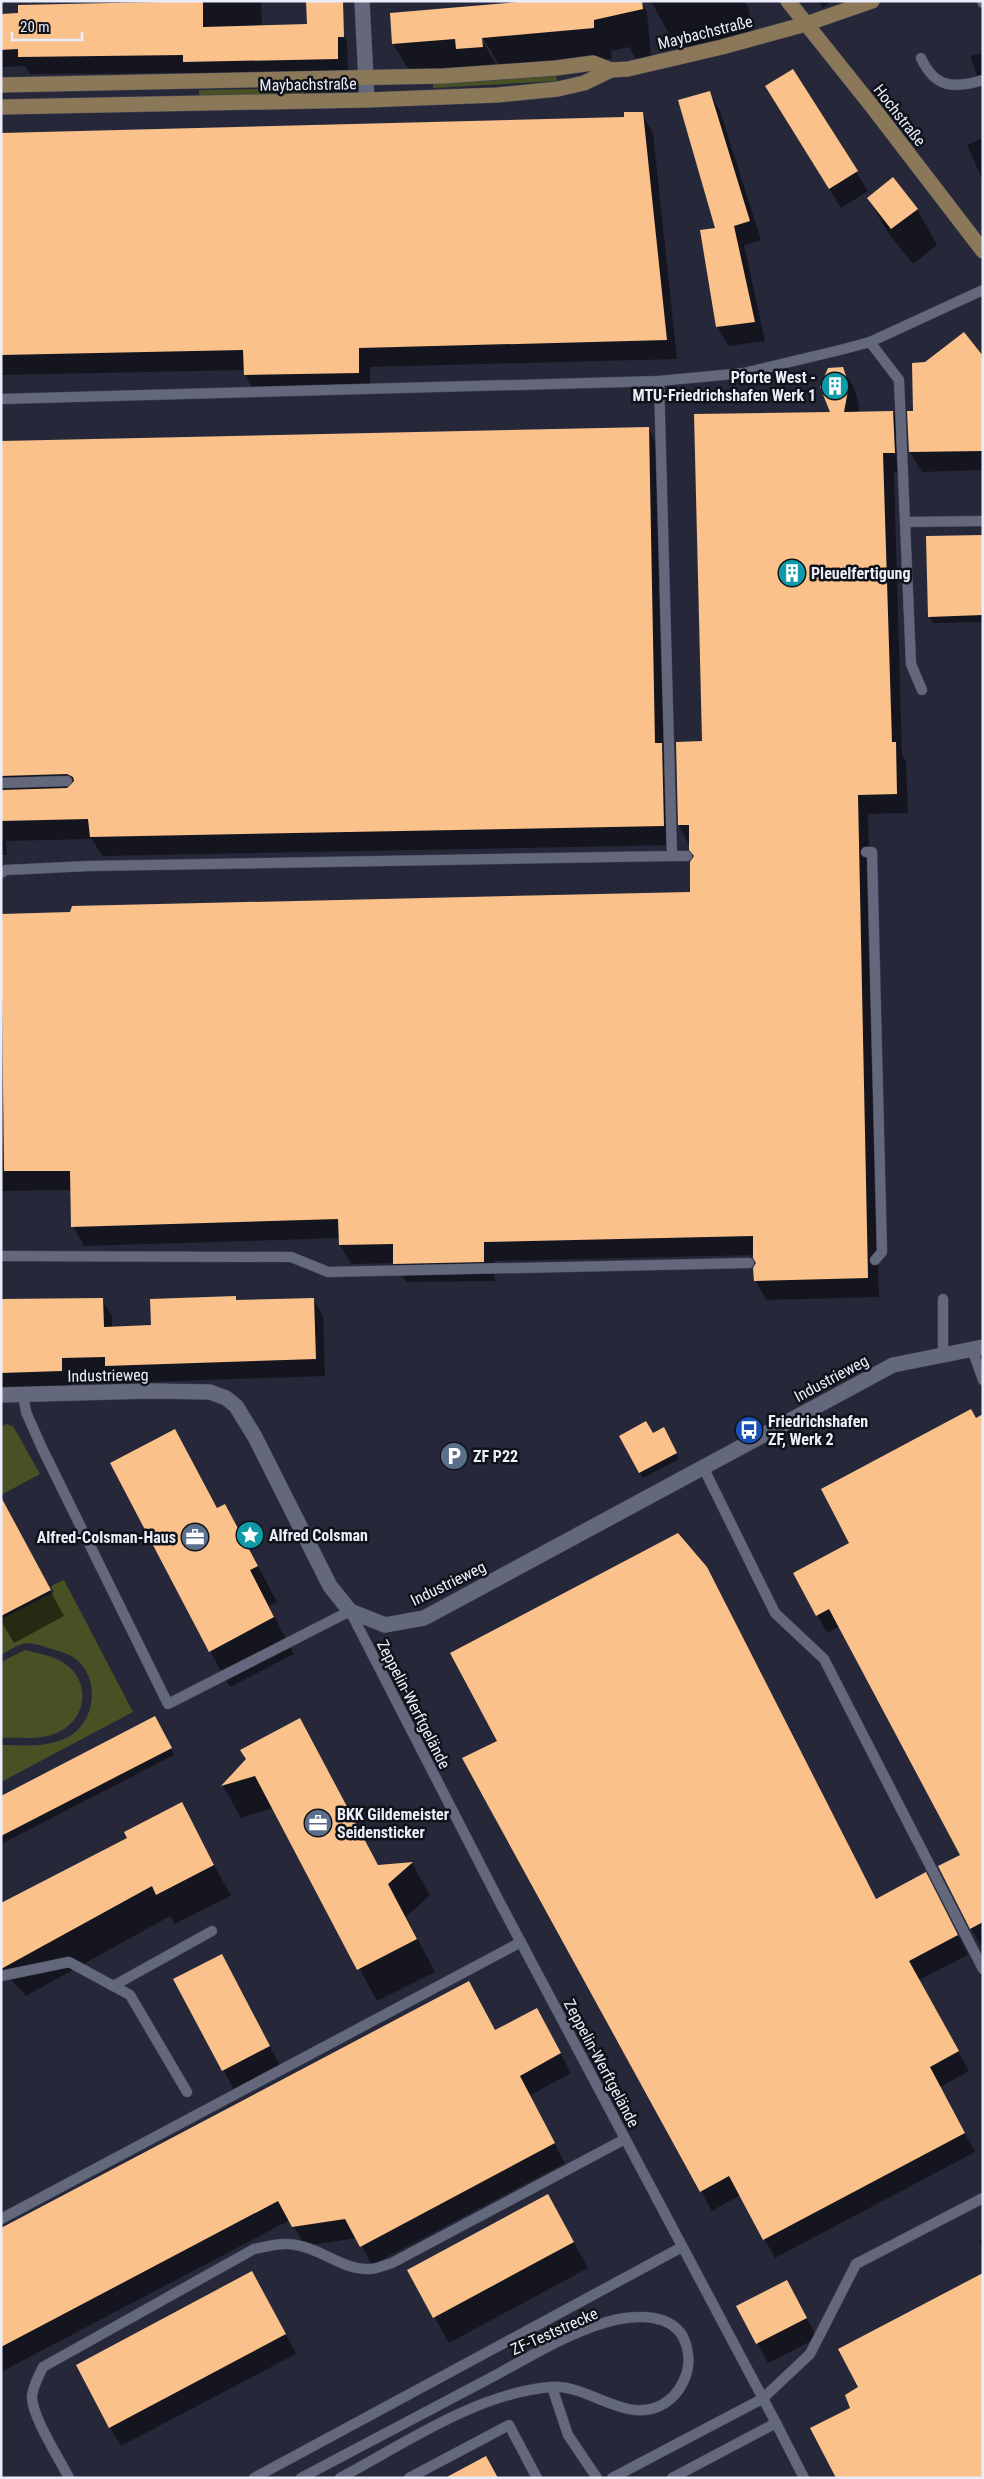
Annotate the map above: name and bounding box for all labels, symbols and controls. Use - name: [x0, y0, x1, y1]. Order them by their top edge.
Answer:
- scale bar: [12, 10, 82, 42]
- street label: Maybachstraße: [656, 12, 755, 53]
- text: 20 m: [20, 18, 50, 36]
- street label: Maybachstraße: [259, 74, 357, 95]
- street label: Hochstraße: [870, 81, 930, 150]
- place label: Pforte West - MTU-Friedrichshafen Werk 1: [633, 368, 816, 405]
- building icon: Pforte West - MTU-Friedrichshafen Werk 1: [820, 371, 850, 401]
- building icon: Pleuelfertigung: [777, 558, 807, 588]
- place label: Pleuelfertigung: [811, 564, 911, 583]
- street label: Industrieweg: [791, 1351, 872, 1406]
- street label: Industrieweg: [67, 1365, 149, 1386]
- place label: Friedrichshafen ZF, Werk 2: [768, 1412, 868, 1449]
- bus stop icon: Friedrichshafen ZF, Werk 2: [734, 1415, 764, 1445]
- parking icon: ZF P22: [439, 1441, 469, 1471]
- place label: ZF P22: [473, 1447, 518, 1466]
- place icon: Alfred Colsman: [235, 1520, 265, 1550]
- office icon: Alfred-Colsman-Haus: [180, 1522, 210, 1552]
- place label: Alfred Colsman: [269, 1526, 368, 1545]
- place label: Alfred-Colsman-Haus: [37, 1528, 176, 1547]
- street label: Industrieweg: [408, 1557, 489, 1610]
- street label: Zeppelin-Werftgelände: [373, 1637, 454, 1772]
- place label: BKK Gildemeister Seidensticker: [337, 1805, 449, 1842]
- office icon: BKK Gildemeister Seidensticker: [303, 1808, 333, 1838]
- street label: Zeppelin-Werftgelände: [560, 1996, 643, 2130]
- street label: ZF-Teststrecke: [508, 2304, 601, 2359]

